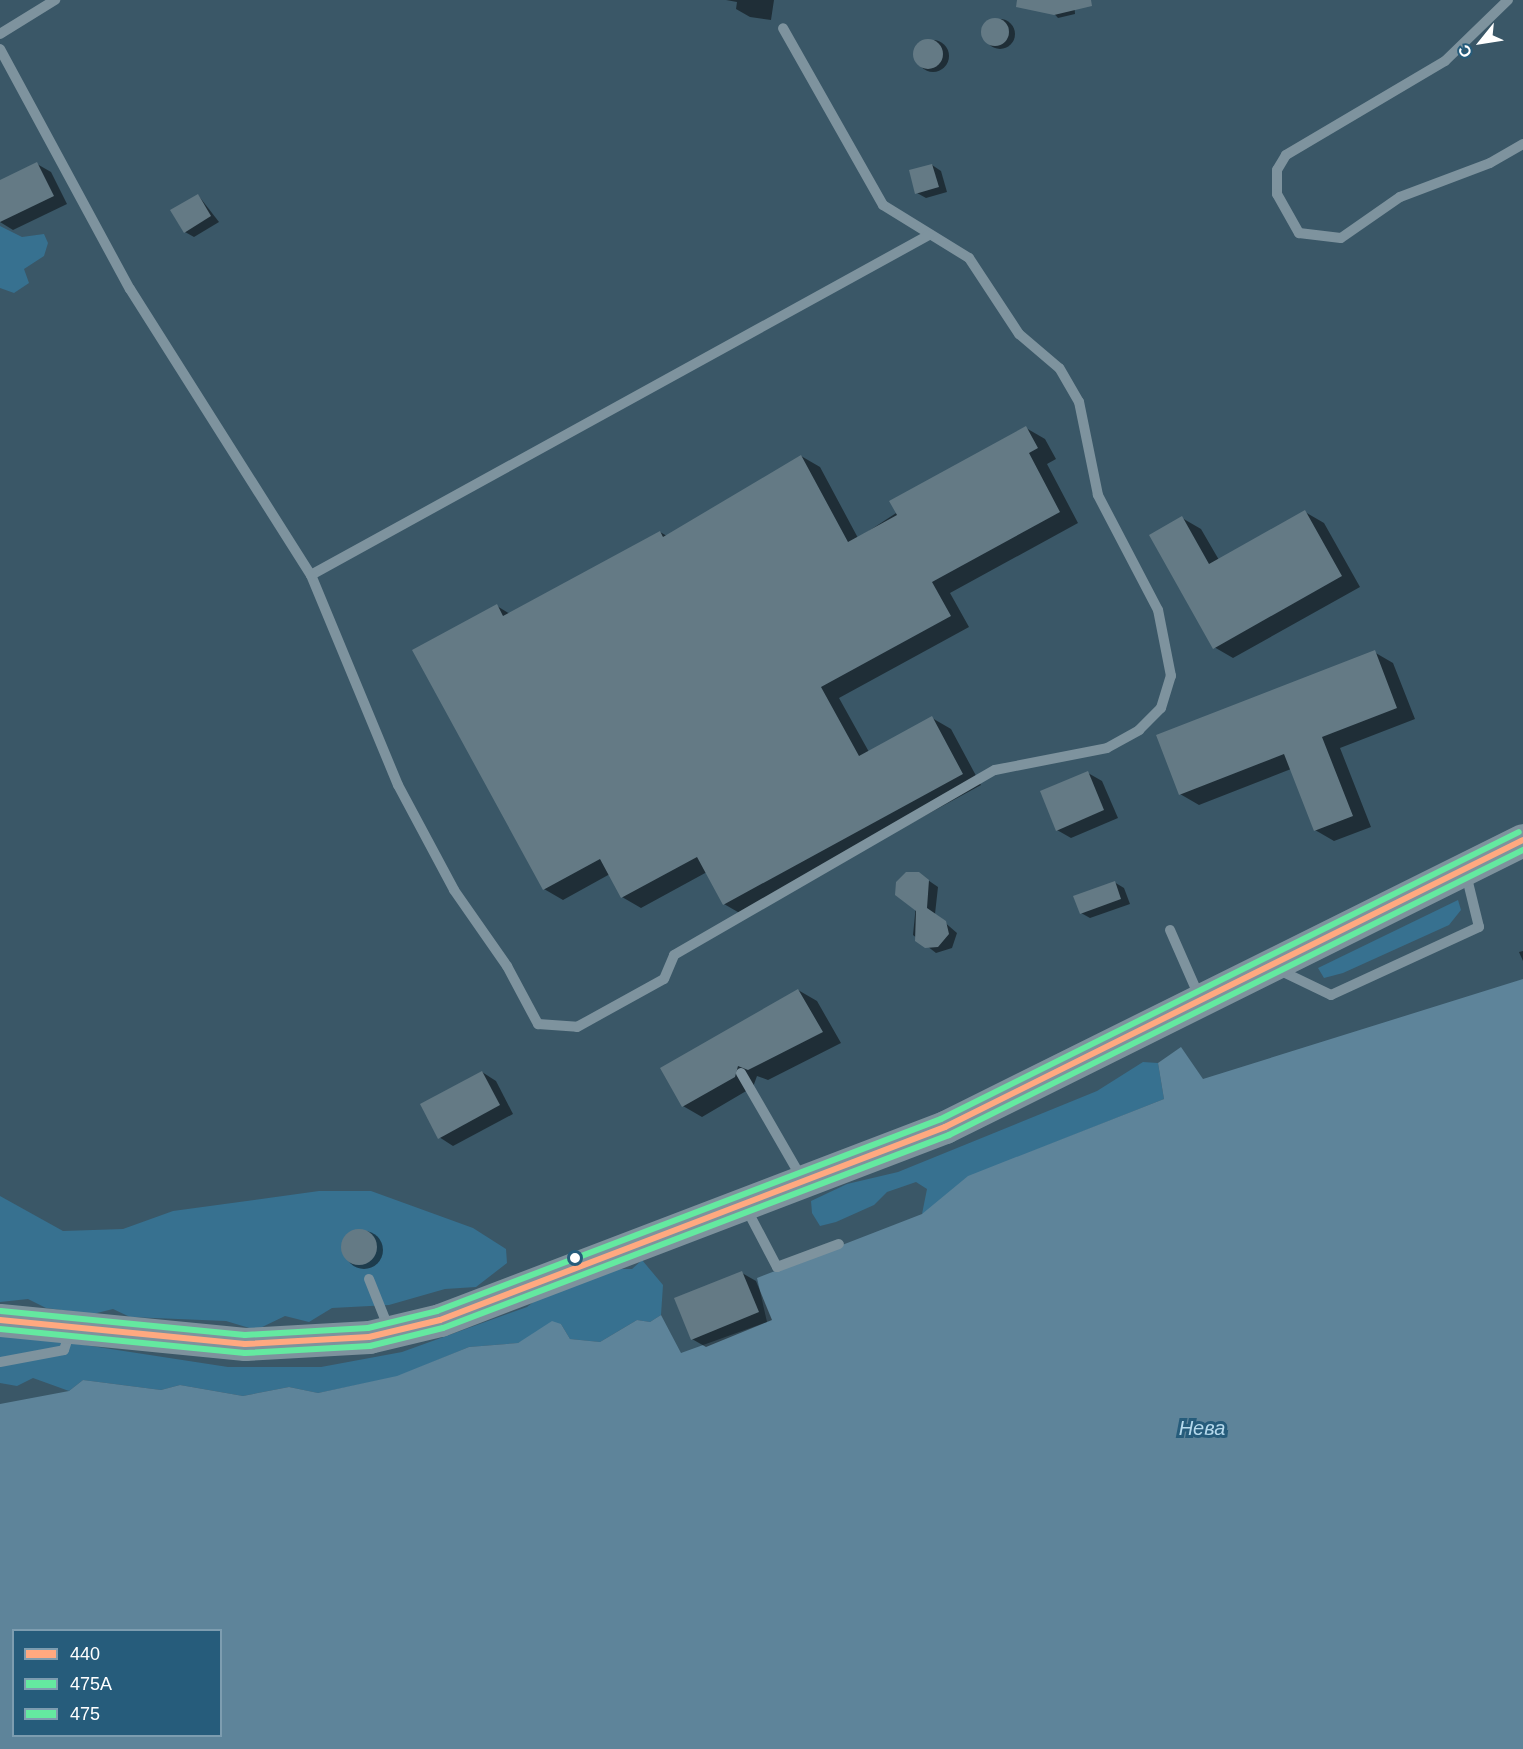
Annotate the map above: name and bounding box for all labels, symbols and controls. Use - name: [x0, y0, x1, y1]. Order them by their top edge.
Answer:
- north arrow: [1451, 12, 1511, 72]
- text: С: [1455, 42, 1475, 61]
- unlabelled marker: [569, 1252, 581, 1264]
- water label: Нева: [1179, 1416, 1225, 1440]
- legend: [12, 1629, 222, 1737]
- text: 440: [70, 1644, 100, 1664]
- text: 475А: [70, 1674, 112, 1694]
- text: 475: [70, 1704, 100, 1724]

